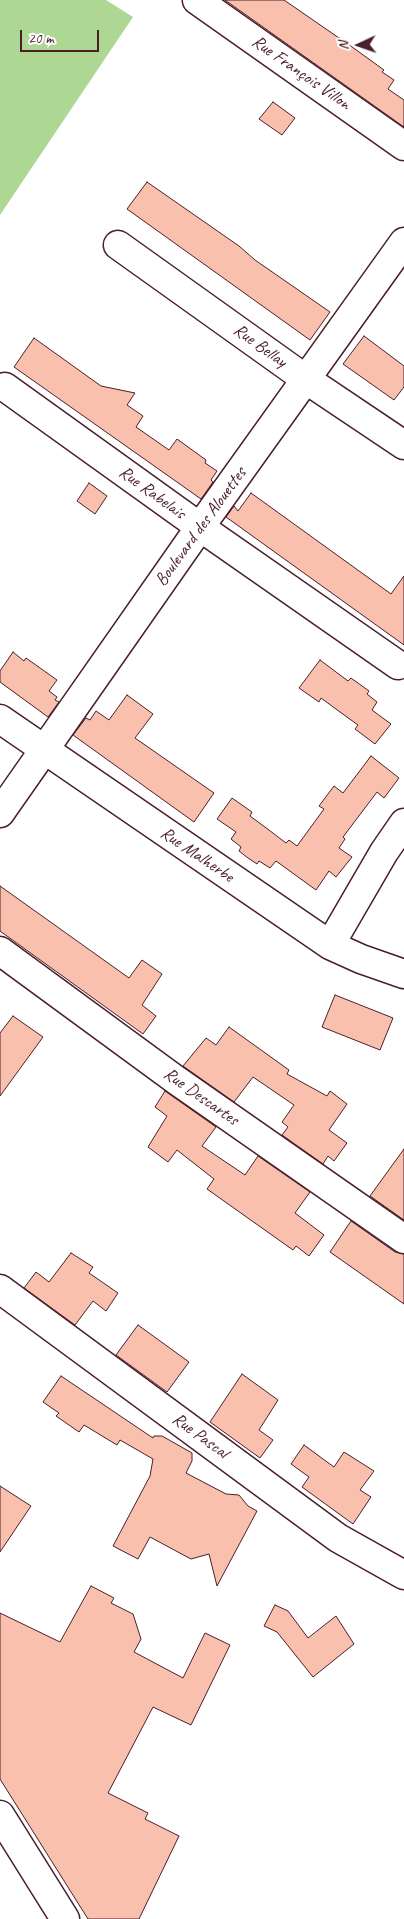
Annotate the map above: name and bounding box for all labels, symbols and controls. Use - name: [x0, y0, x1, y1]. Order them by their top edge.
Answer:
- scale bar: [22, 20, 101, 52]
- north arrow: [334, 20, 384, 70]
- text: 20 m: [28, 29, 54, 48]
- street label: Rue François Villon: [247, 31, 355, 115]
- text: N: [335, 41, 352, 51]
- street label: Rue Bellay: [229, 319, 291, 373]
- street label: Rue Rabelais: [115, 462, 189, 524]
- street label: Boulevard des Alouettes: [151, 464, 251, 590]
- street label: Rue Malherbe: [156, 823, 238, 887]
- street label: Rue Descartes: [159, 1063, 243, 1131]
- street label: Rue Pascal: [168, 1408, 232, 1464]

